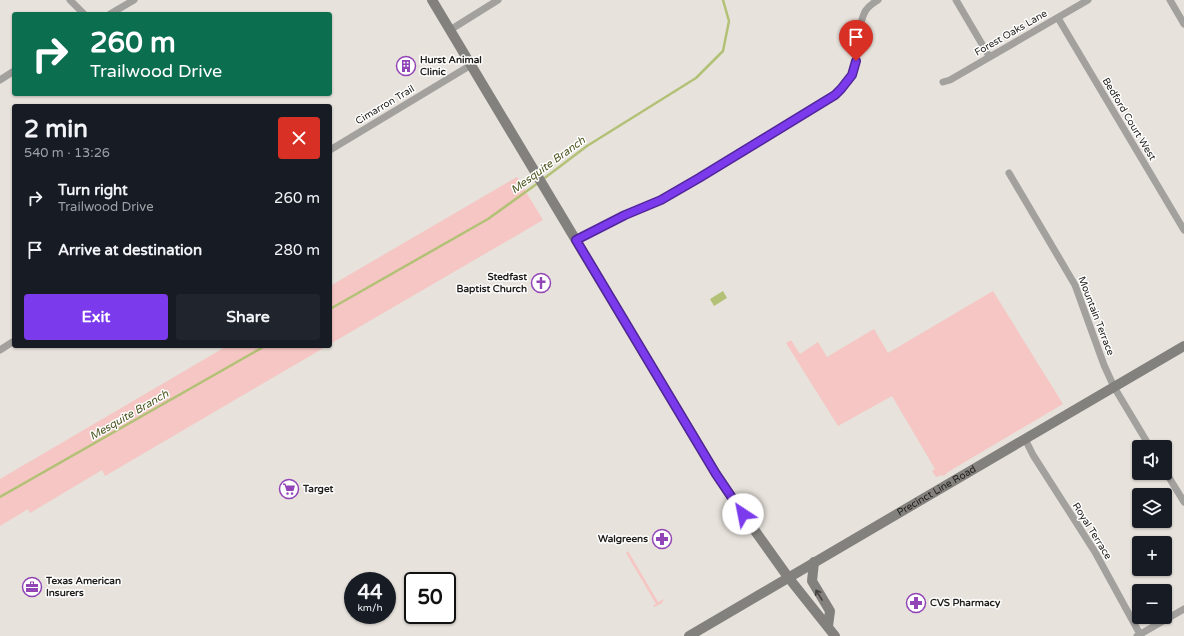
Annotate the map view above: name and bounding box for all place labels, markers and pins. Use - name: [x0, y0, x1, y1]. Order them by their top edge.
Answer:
- pin: [839, 20, 873, 61]
- place label: Hurst Animal Clinic: [420, 54, 482, 78]
- building icon: Hurst Animal Clinic: [395, 55, 417, 77]
- place label: Stedfast Baptist Church: [457, 271, 527, 295]
- church icon: Stedfast Baptist Church: [530, 272, 552, 294]
- supermarket icon: Target: [278, 478, 300, 500]
- place label: Target: [302, 483, 334, 495]
- pharmacy icon: Walgreens: [651, 528, 673, 550]
- place label: Walgreens: [598, 533, 648, 545]
- place label: Texas American Insurers: [45, 575, 121, 599]
- office icon: Texas American Insurers: [21, 576, 43, 598]
- pharmacy icon: CVS Pharmacy: [905, 592, 927, 614]
- place label: CVS Pharmacy: [930, 597, 1001, 609]

